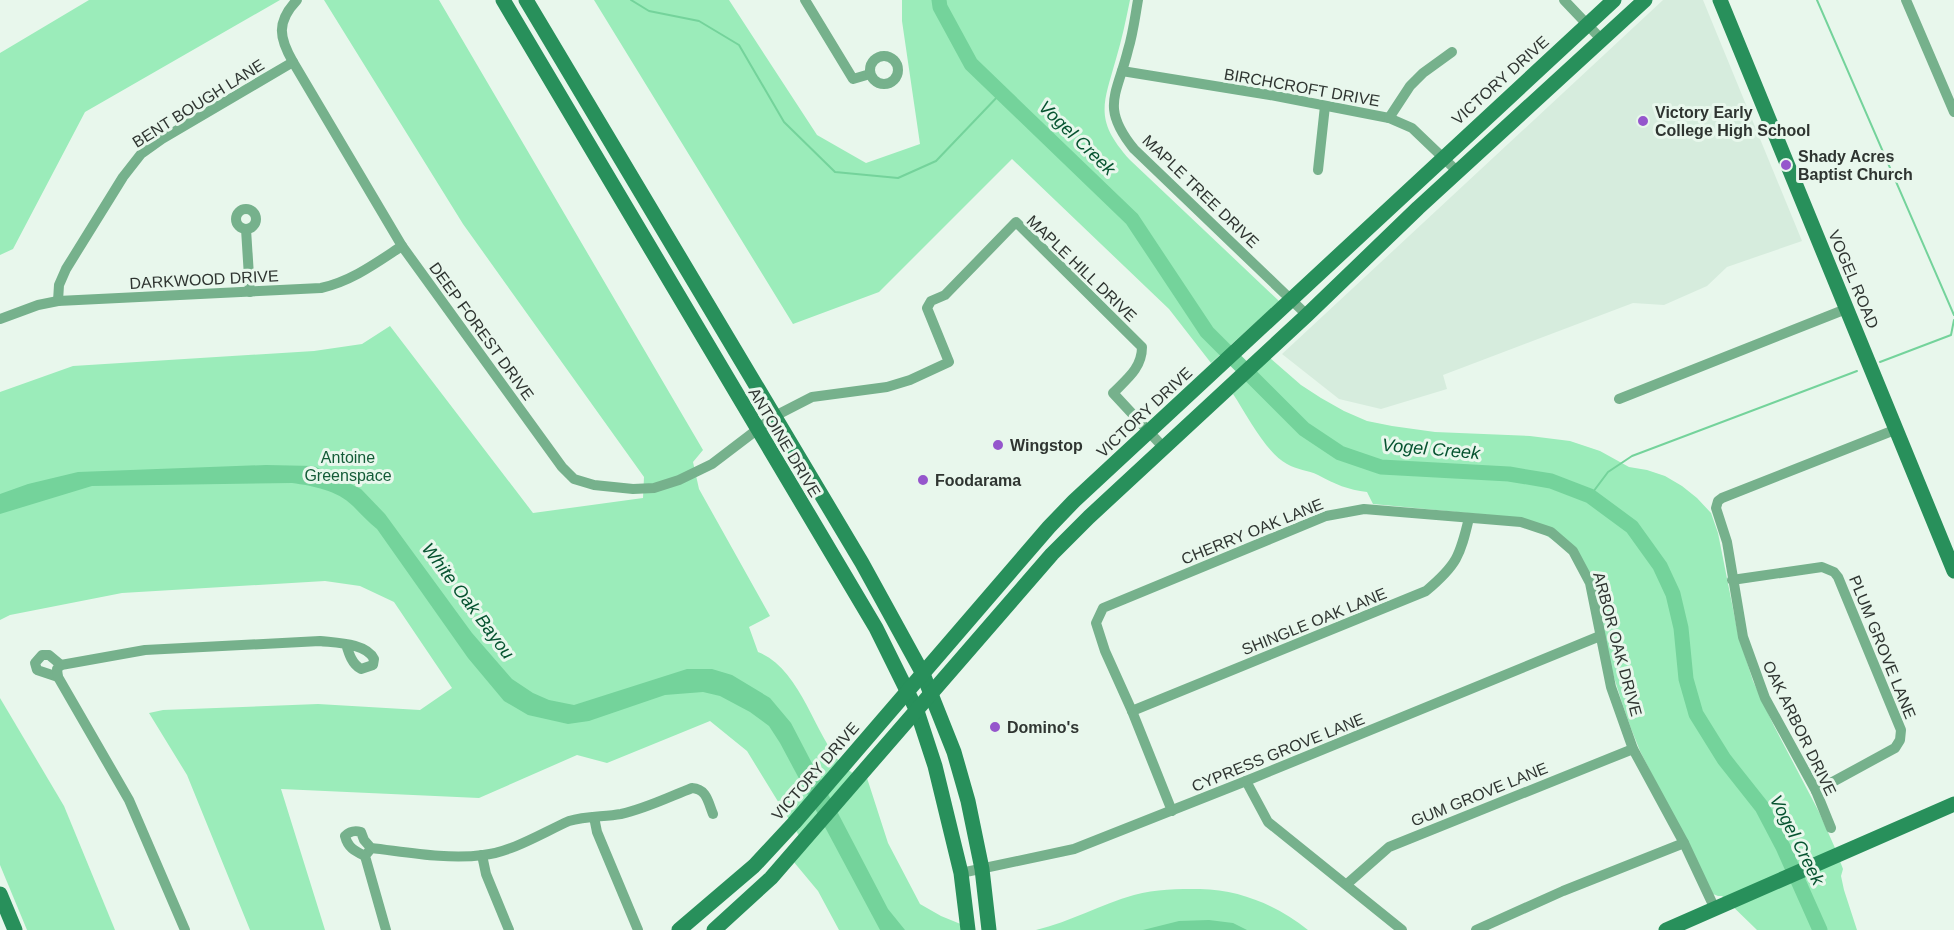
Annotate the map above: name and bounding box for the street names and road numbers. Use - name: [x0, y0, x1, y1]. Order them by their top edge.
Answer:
- street label: VICTORY DRIVE: [1449, 33, 1552, 128]
- street label: BENT BOUGH LANE: [129, 56, 267, 151]
- street label: BIRCHCROFT DRIVE: [1223, 65, 1381, 110]
- street label: MAPLE TREE DRIVE: [1139, 132, 1262, 251]
- street label: MAPLE HILL DRIVE: [1024, 212, 1140, 325]
- street label: VOGEL ROAD: [1825, 227, 1882, 331]
- street label: DEEP FOREST DRIVE: [426, 259, 537, 403]
- street label: DARKWOOD DRIVE: [129, 267, 279, 292]
- street label: VICTORY DRIVE: [1093, 364, 1195, 461]
- street label: ANTOINE DRIVE: [745, 385, 824, 500]
- street label: CHERRY OAK LANE: [1179, 495, 1326, 568]
- street label: ARBOR OAK DRIVE: [1590, 570, 1645, 718]
- street label: PLUM GROVE LANE: [1846, 573, 1919, 721]
- street label: SHINGLE OAK LANE: [1239, 585, 1389, 658]
- street label: OAK ARBOR DRIVE: [1760, 658, 1840, 798]
- street label: CYPRESS GROVE LANE: [1189, 710, 1367, 795]
- street label: VICTORY DRIVE: [768, 719, 862, 824]
- street label: GUM GROVE LANE: [1408, 759, 1550, 830]

